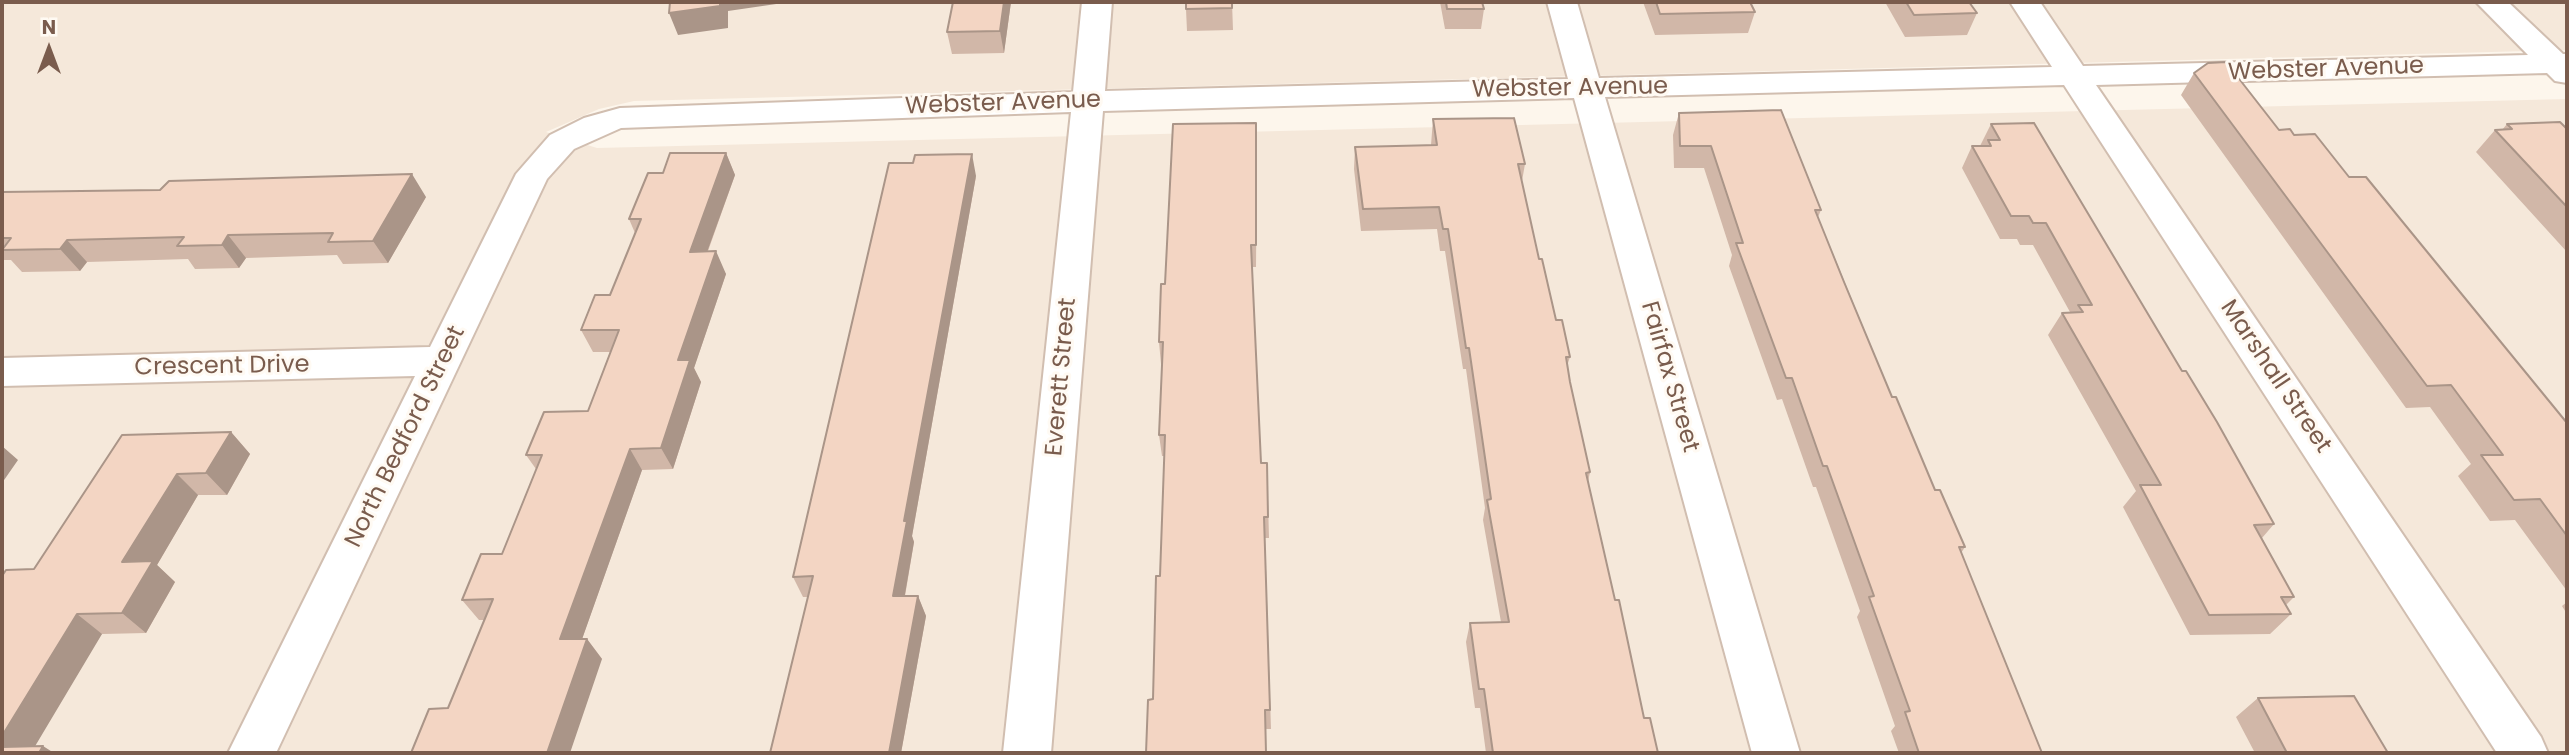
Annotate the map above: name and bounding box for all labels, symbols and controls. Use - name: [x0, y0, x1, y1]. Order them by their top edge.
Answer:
- north arrow: [14, 14, 84, 84]
- text: N: [42, 14, 56, 41]
- street label: Webster Avenue: [2227, 52, 2425, 88]
- street label: Webster Avenue: [1472, 73, 1668, 105]
- street label: Webster Avenue: [904, 86, 1102, 122]
- street label: Marshall Street: [2213, 295, 2337, 459]
- street label: Everett Street: [1041, 297, 1083, 457]
- street label: Fairfax Street: [1634, 298, 1704, 456]
- street label: North Bedford Street: [340, 322, 472, 552]
- street label: Crescent Drive: [134, 351, 310, 383]

